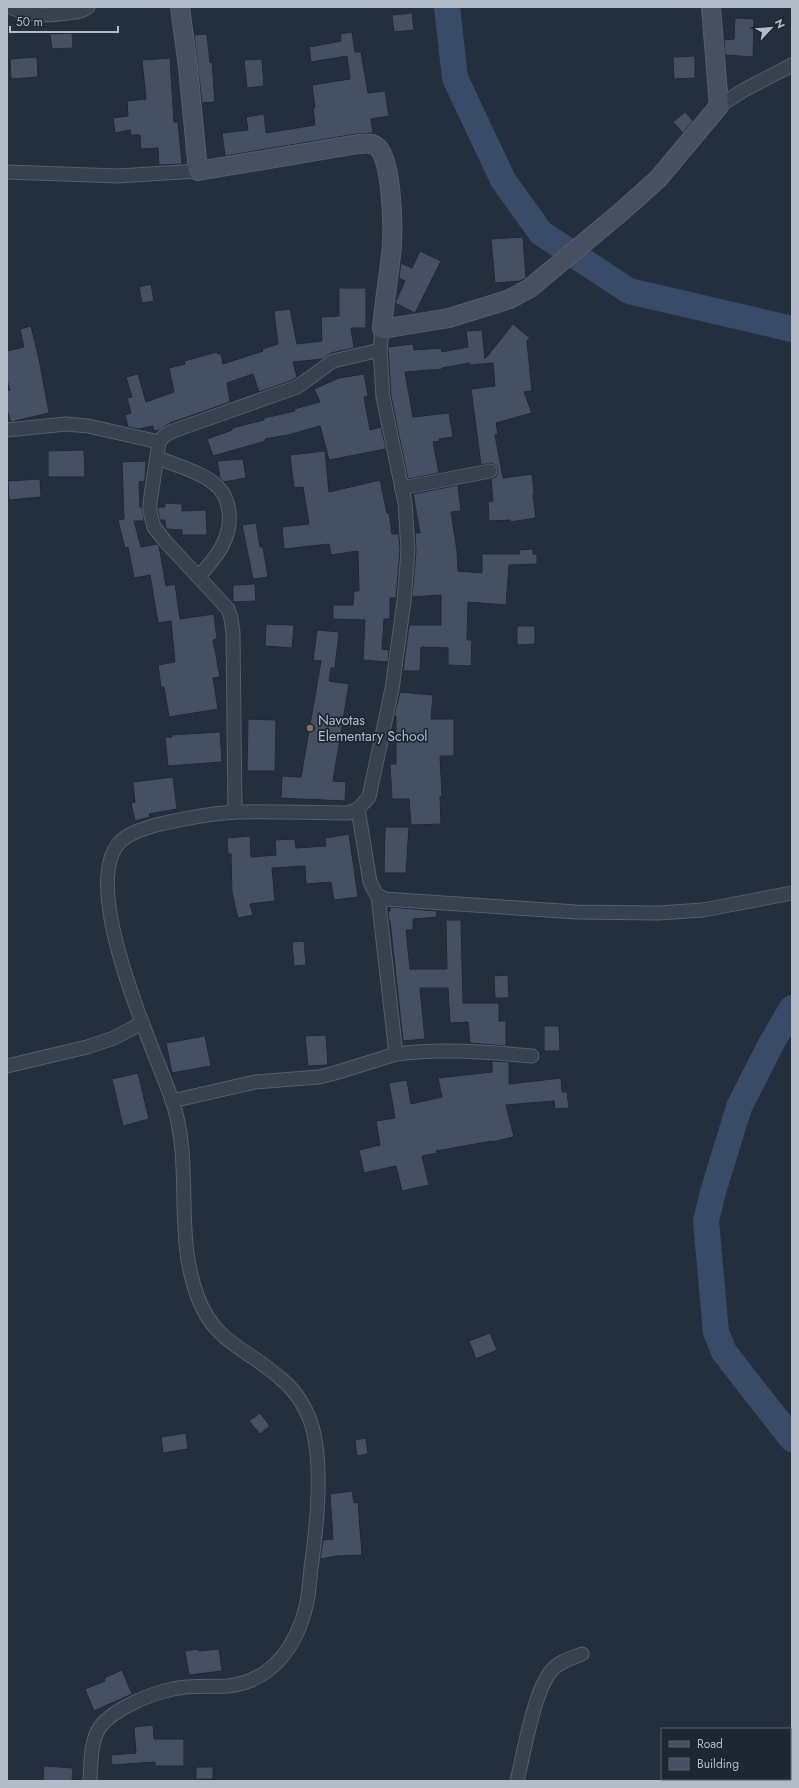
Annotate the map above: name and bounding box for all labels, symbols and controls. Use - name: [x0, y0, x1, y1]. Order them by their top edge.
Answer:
- scale bar: [10, 8, 118, 34]
- north arrow: [751, 8, 791, 48]
- text: 50 m: [16, 13, 43, 31]
- text: N: [771, 16, 789, 31]
- place label: Navotas Elementary School: [318, 710, 428, 746]
- marker: Navotas Elementary School: [305, 723, 315, 733]
- legend: [661, 1728, 791, 1780]
- text: Road: [697, 1735, 723, 1753]
- text: Building: [697, 1755, 739, 1773]

